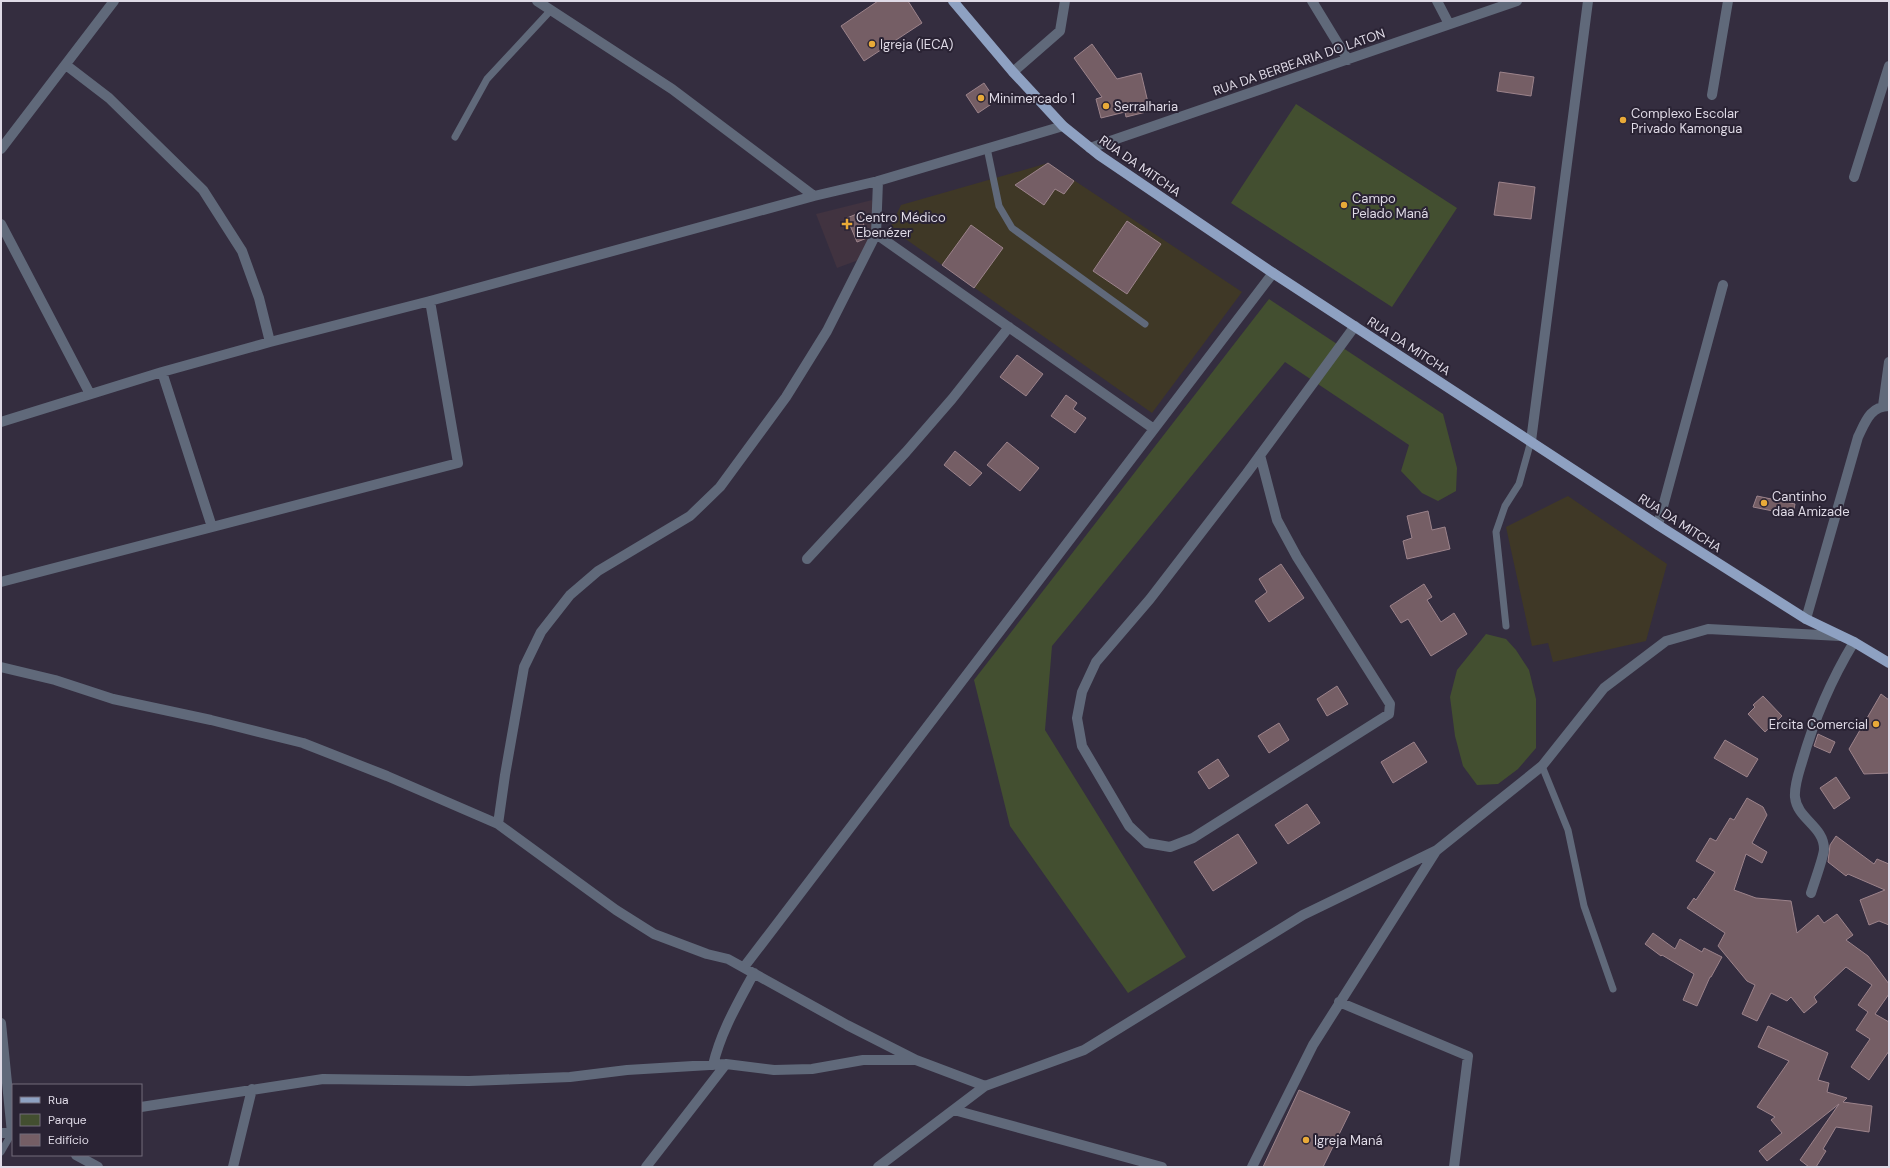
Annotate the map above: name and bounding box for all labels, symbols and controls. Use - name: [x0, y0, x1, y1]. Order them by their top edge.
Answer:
- street label: RUA DA BERBEARIA DO LATON: [1211, 25, 1387, 99]
- place label: Igreja (IECA): [880, 36, 953, 53]
- marker: Igreja (IECA): [867, 39, 877, 49]
- place label: Minimercado 1: [989, 90, 1075, 107]
- marker: Minimercado 1: [976, 93, 986, 103]
- place label: Serralharia: [1114, 98, 1178, 115]
- marker: Serralharia: [1101, 101, 1111, 111]
- place label: Complexo Escolar Privado Kamongua: [1631, 105, 1742, 137]
- marker: Complexo Escolar Privado Kamongua: [1618, 115, 1628, 125]
- street label: RUA DA MITCHA: [1096, 132, 1184, 201]
- place label: Campo Pelado Maná: [1352, 190, 1428, 222]
- marker: Campo Pelado Maná: [1339, 200, 1349, 210]
- place label: Centro Médico Ebenézer: [856, 209, 946, 241]
- marker: Centro Médico Ebenézer: [841, 218, 853, 230]
- street label: RUA DA MITCHA: [1364, 313, 1454, 379]
- place label: Cantinho daa Amizade: [1772, 488, 1850, 520]
- street label: RUA DA MITCHA: [1635, 490, 1725, 556]
- marker: Cantinho daa Amizade: [1759, 498, 1769, 508]
- place label: Ercita Comercial: [1769, 716, 1868, 733]
- marker: Ercita Comercial: [1871, 719, 1881, 729]
- legend: [12, 1084, 142, 1156]
- text: Rua: [48, 1092, 69, 1108]
- text: Parque: [48, 1112, 87, 1128]
- text: Edifício: [48, 1132, 89, 1148]
- place label: Igreja Maná: [1314, 1132, 1382, 1149]
- marker: Igreja Maná: [1301, 1135, 1311, 1145]

